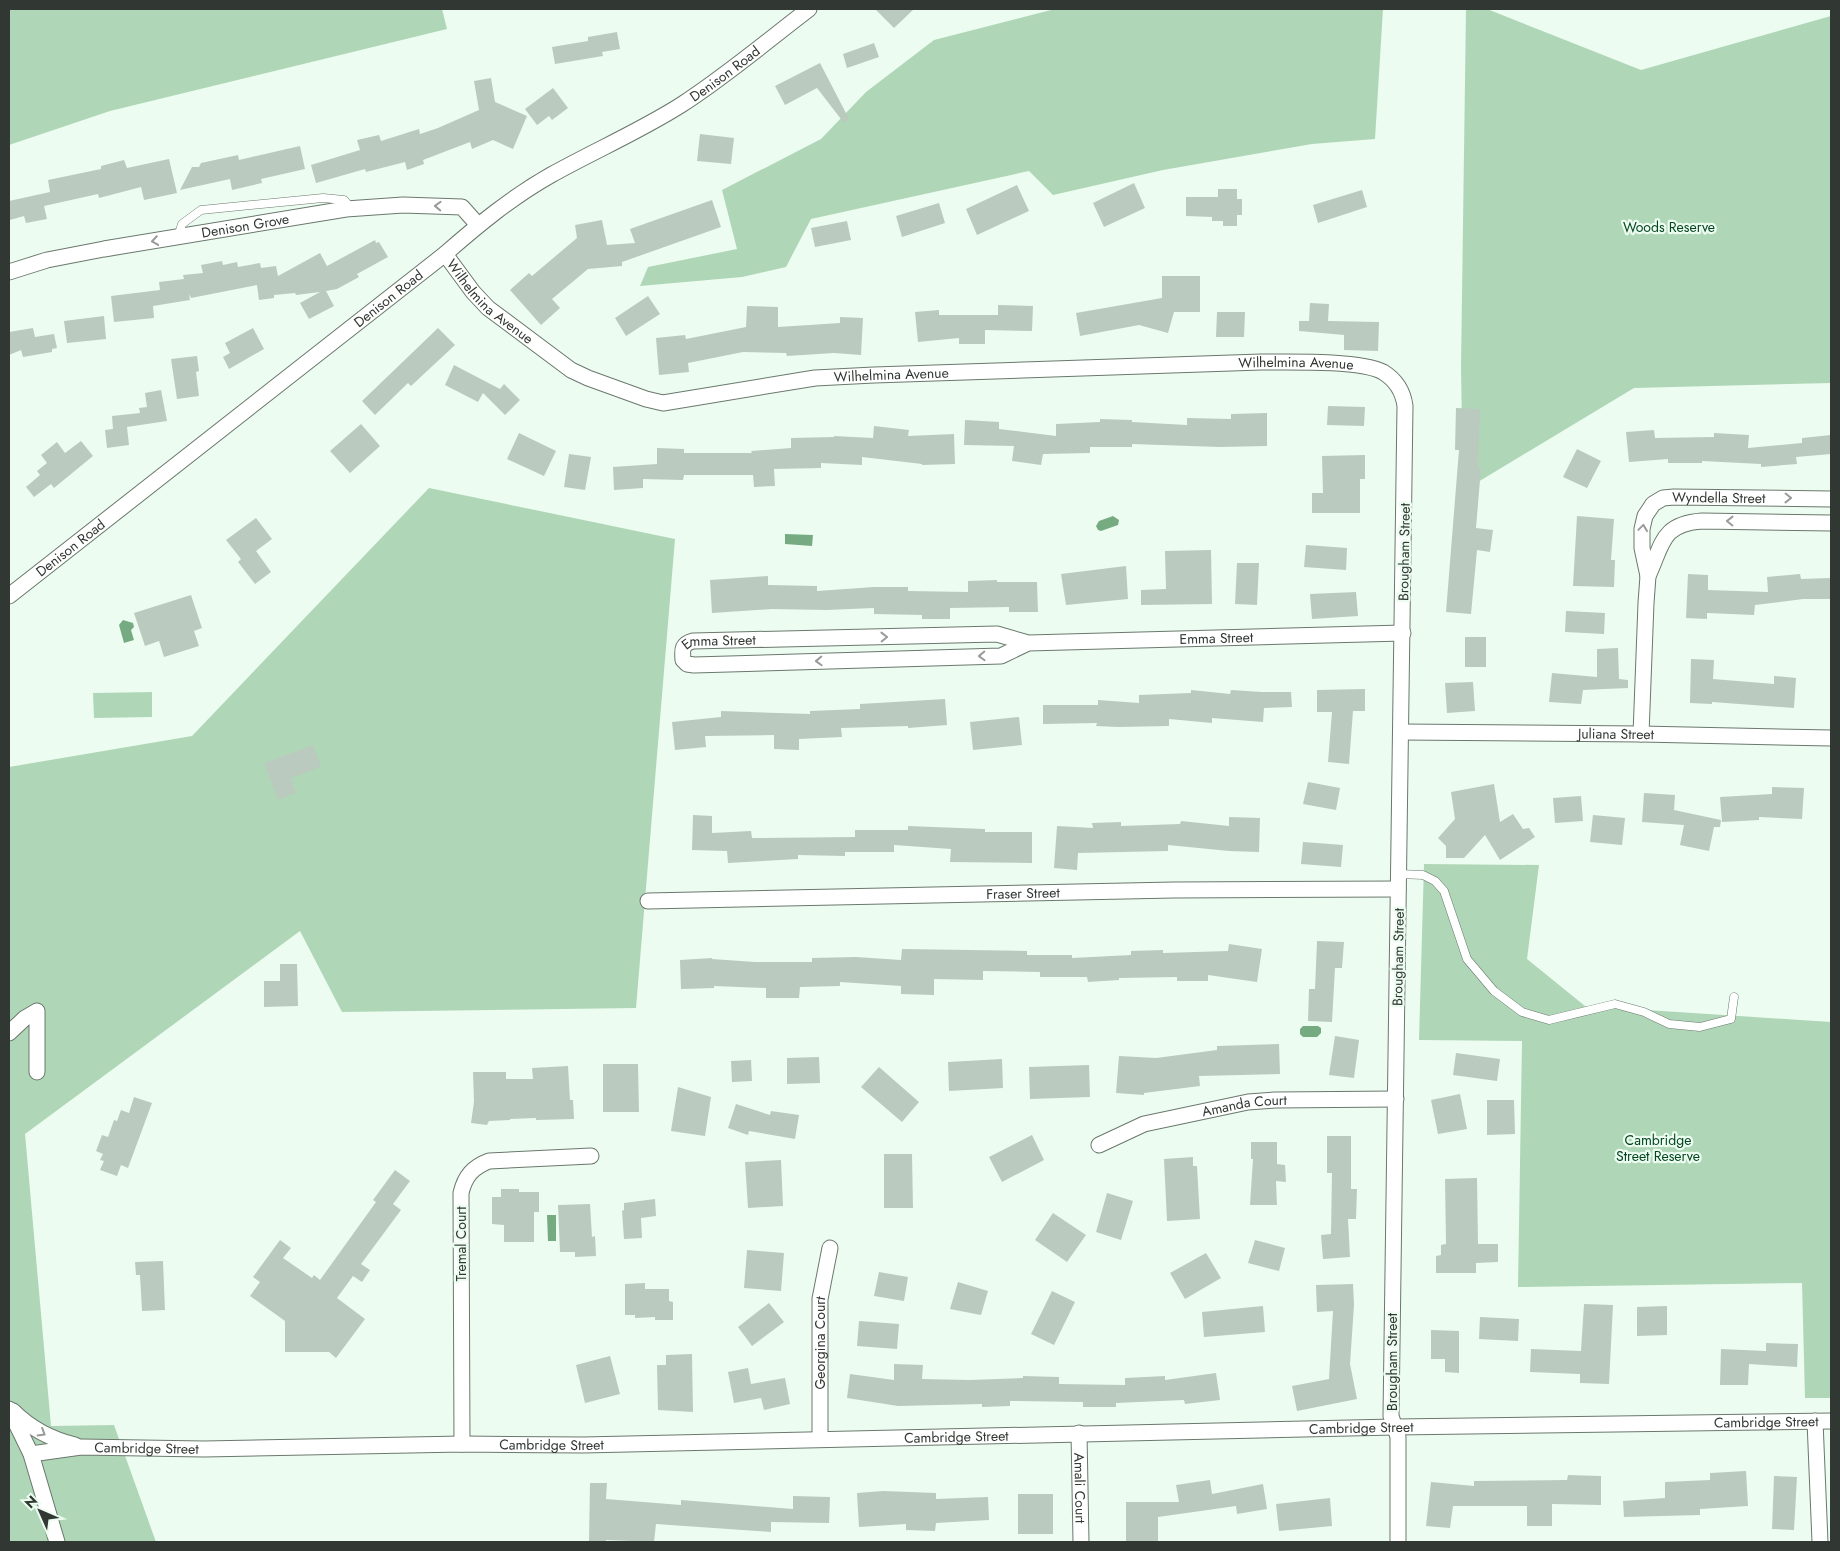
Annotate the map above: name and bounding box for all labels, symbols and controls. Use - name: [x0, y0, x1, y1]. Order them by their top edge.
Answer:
- street label: Denison Road: [686, 41, 764, 106]
- one-way arrow: [433, 201, 441, 211]
- street label: Denison Grove: [200, 209, 291, 243]
- park label: Woods Reserve: [1623, 217, 1715, 237]
- one-way arrow: [151, 235, 160, 245]
- street label: Wilhelmina Avenue: [442, 255, 538, 349]
- street label: Denison Road: [349, 265, 427, 332]
- street label: Wilhelmina Avenue: [1238, 352, 1355, 375]
- street label: Wilhelmina Avenue: [833, 362, 949, 387]
- street label: Wyndella Street: [1672, 487, 1766, 508]
- one-way arrow: [1784, 493, 1792, 503]
- street label: Brougham Street: [1393, 502, 1415, 601]
- street label: Denison Road: [32, 514, 109, 581]
- one-way arrow: [1726, 516, 1734, 526]
- one-way arrow: [1637, 523, 1648, 531]
- street label: Emma Street: [1179, 627, 1254, 649]
- street label: Emma Street: [677, 630, 757, 654]
- one-way arrow: [881, 631, 889, 642]
- one-way arrow: [978, 651, 986, 662]
- one-way arrow: [815, 656, 823, 667]
- street label: Juliana Street: [1576, 723, 1655, 744]
- street label: Fraser Street: [986, 882, 1061, 904]
- street label: Brougham Street: [1387, 907, 1409, 1006]
- street label: Amanda Court: [1200, 1090, 1288, 1122]
- park label: Cambridge Street Reserve: [1616, 1130, 1700, 1166]
- street label: Tremal Court: [451, 1206, 471, 1282]
- street label: Georgina Court: [810, 1294, 830, 1390]
- street label: Brougham Street: [1382, 1312, 1402, 1411]
- street label: Cambridge Street: [1714, 1411, 1819, 1433]
- street label: Cambridge Street: [1309, 1417, 1414, 1439]
- street label: Cambridge Street: [904, 1426, 1009, 1448]
- one-way arrow: [36, 1427, 45, 1437]
- street label: Cambridge Street: [499, 1434, 605, 1455]
- street label: Cambridge Street: [94, 1437, 200, 1459]
- street label: Amali Court: [1069, 1452, 1091, 1524]
- north arrow: [15, 1486, 65, 1536]
- text: N: [20, 1491, 42, 1513]

